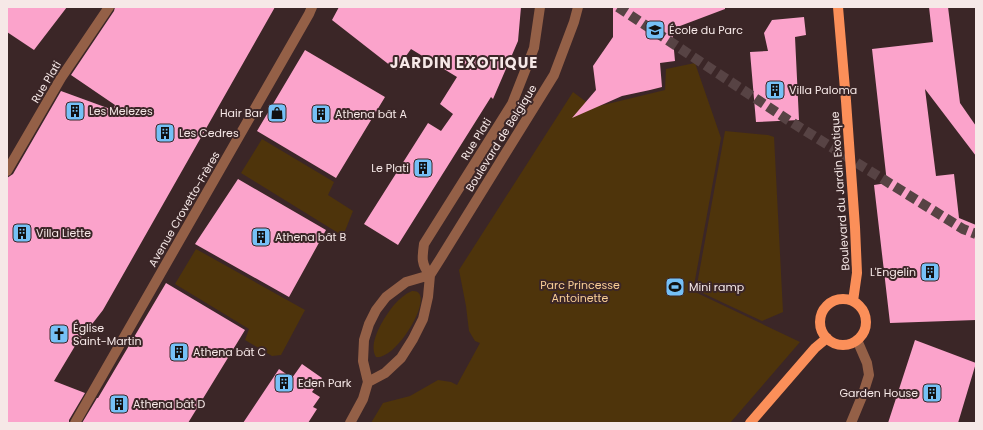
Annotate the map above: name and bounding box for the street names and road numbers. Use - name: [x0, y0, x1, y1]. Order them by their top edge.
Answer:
- street label: Rue Plati: [27, 58, 65, 106]
- street label: Boulevard de Belgique: [462, 81, 541, 195]
- street label: Boulevard du Jardin Exotique: [826, 111, 854, 271]
- street label: Rue Plati: [457, 115, 495, 163]
- street label: Avenue Crovetto-Frères: [144, 148, 224, 270]

